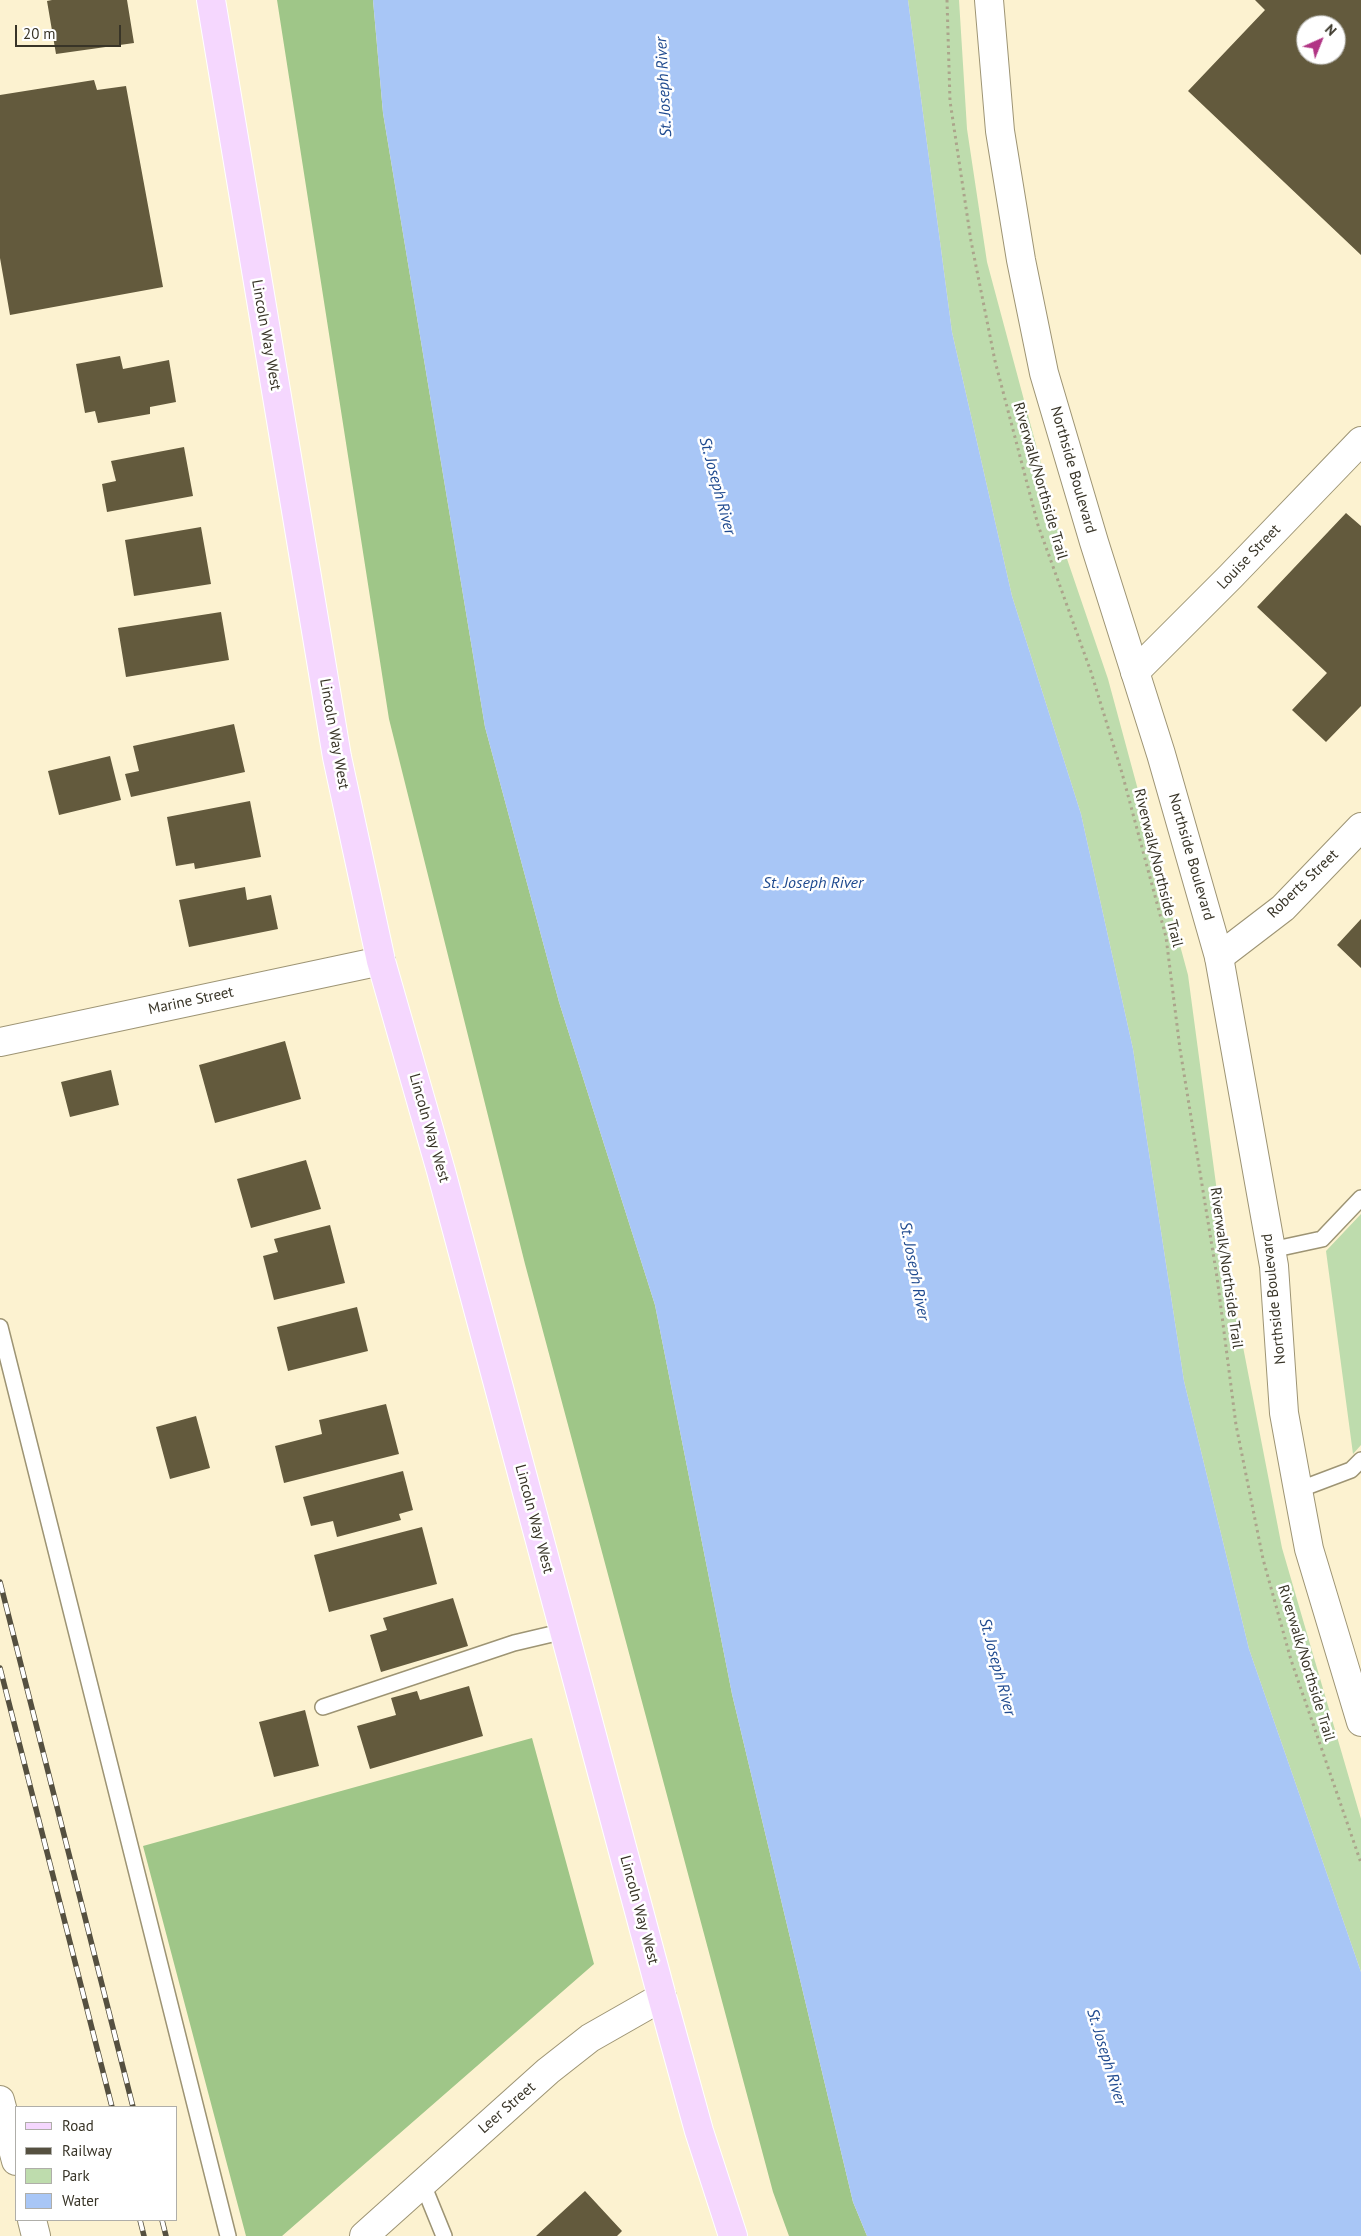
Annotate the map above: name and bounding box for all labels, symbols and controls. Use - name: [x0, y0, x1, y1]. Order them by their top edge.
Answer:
- scale bar: [18, 15, 124, 47]
- north arrow: [1296, 15, 1346, 65]
- text: N: [1321, 20, 1340, 40]
- text: 20 m: [23, 24, 56, 43]
- water label: St. Joseph River: [652, 36, 676, 138]
- street label: Lincoln Way West: [247, 278, 285, 392]
- street label: Riverwalk/Northside Trail: [1009, 400, 1071, 562]
- street label: Northside Boulevard: [1046, 404, 1100, 536]
- water label: St. Joseph River: [695, 435, 739, 537]
- street label: Louise Street: [1214, 521, 1284, 593]
- street label: Lincoln Way West: [315, 677, 353, 791]
- street label: Riverwalk/Northside Trail: [1130, 787, 1186, 949]
- street label: Northside Boulevard: [1164, 791, 1218, 923]
- street label: Roberts Street: [1264, 846, 1342, 922]
- water label: St. Joseph River: [763, 873, 863, 893]
- street label: Marine Street: [147, 983, 235, 1019]
- street label: Lincoln Way West: [405, 1072, 453, 1184]
- street label: Riverwalk/Northside Trail: [1206, 1186, 1246, 1350]
- water label: St. Joseph River: [895, 1220, 933, 1322]
- street label: Northside Boulevard: [1258, 1233, 1290, 1365]
- street label: Lincoln Way West: [511, 1463, 557, 1575]
- street label: Riverwalk/Northside Trail: [1274, 1583, 1338, 1743]
- water label: St. Joseph River: [975, 1616, 1019, 1718]
- street label: Lincoln Way West: [616, 1854, 662, 1966]
- water label: St. Joseph River: [1082, 2006, 1130, 2108]
- street label: Leer Street: [475, 2078, 539, 2138]
- legend: [15, 2106, 178, 2221]
- text: Road: [62, 2116, 94, 2135]
- text: Railway: [62, 2141, 112, 2160]
- text: Park: [62, 2166, 90, 2185]
- text: Water: [62, 2191, 99, 2210]

